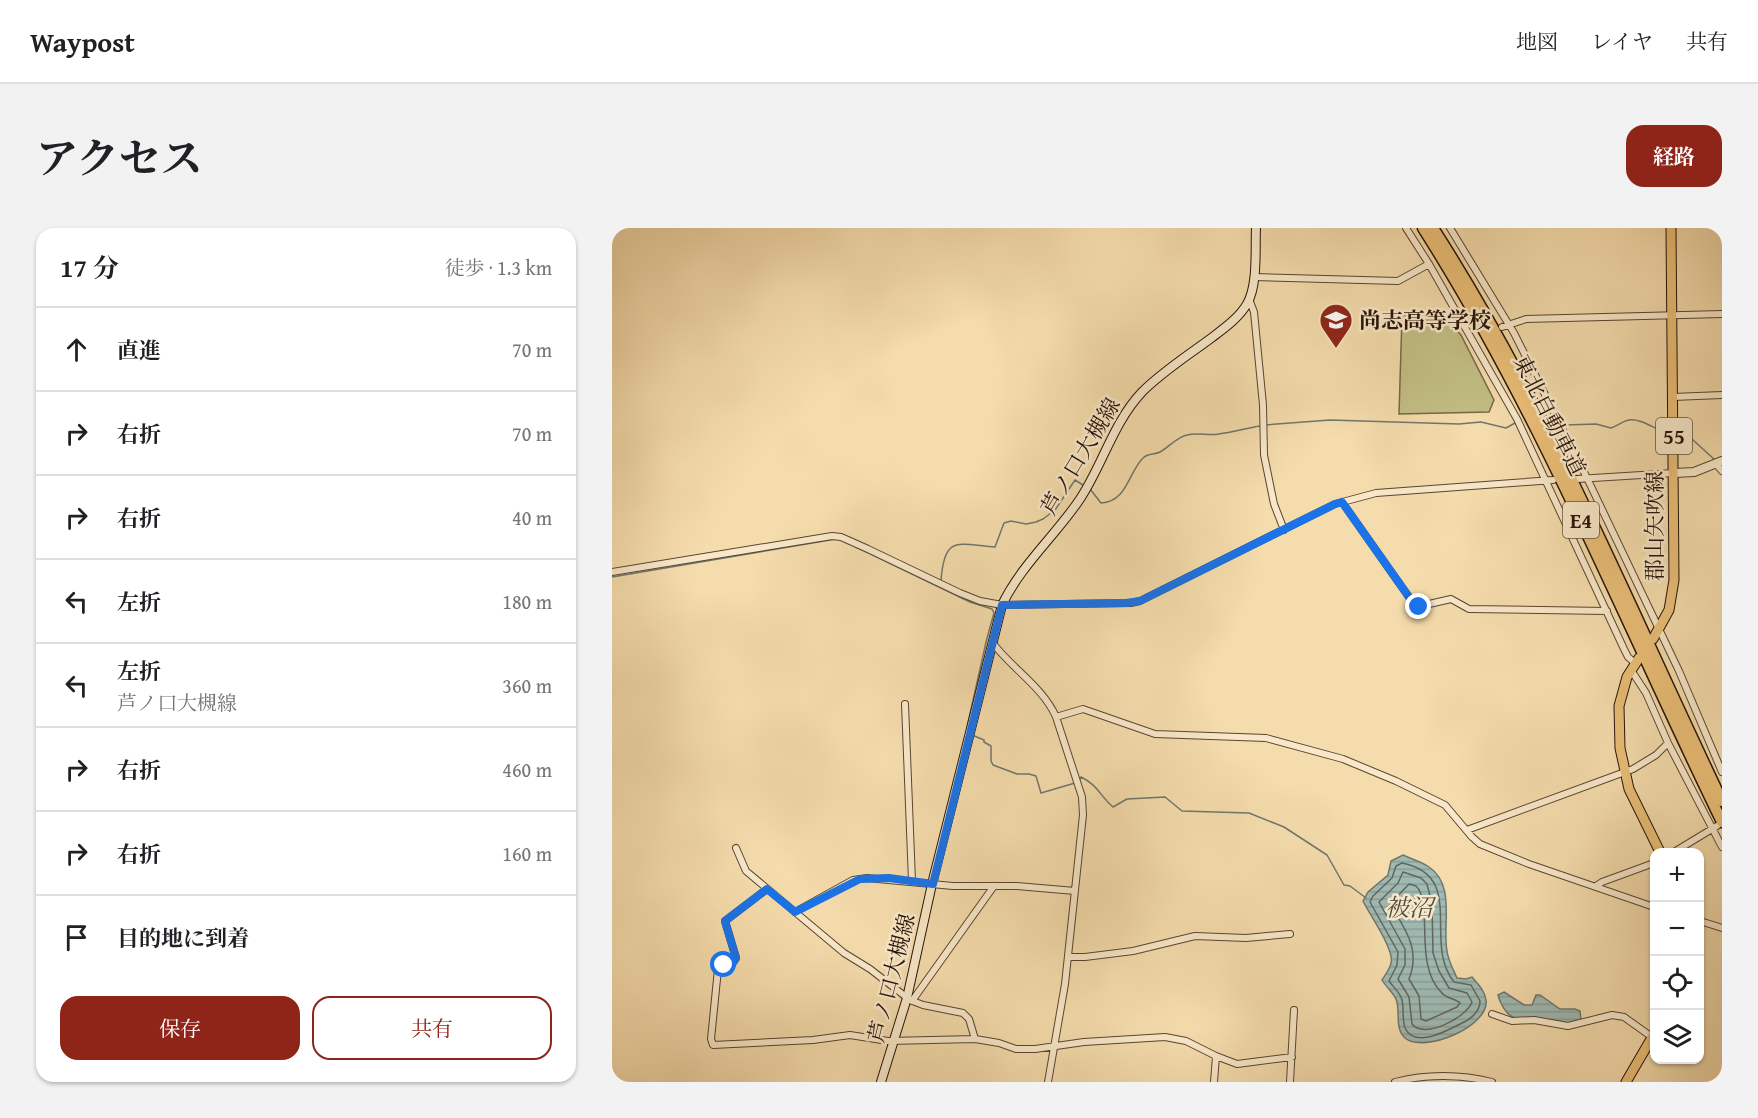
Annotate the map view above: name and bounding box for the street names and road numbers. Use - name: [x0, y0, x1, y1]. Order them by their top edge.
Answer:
- street label: 東北自動車道: [1506, 349, 1594, 481]
- street label: 芦ノ口大槻線: [1032, 391, 1128, 521]
- road number: 55: [1656, 418, 1692, 454]
- street label: 郡山矢吹線: [1638, 471, 1670, 581]
- road number: E4: [1563, 502, 1599, 538]
- street label: 芦ノ口大槻線: [860, 910, 922, 1046]

